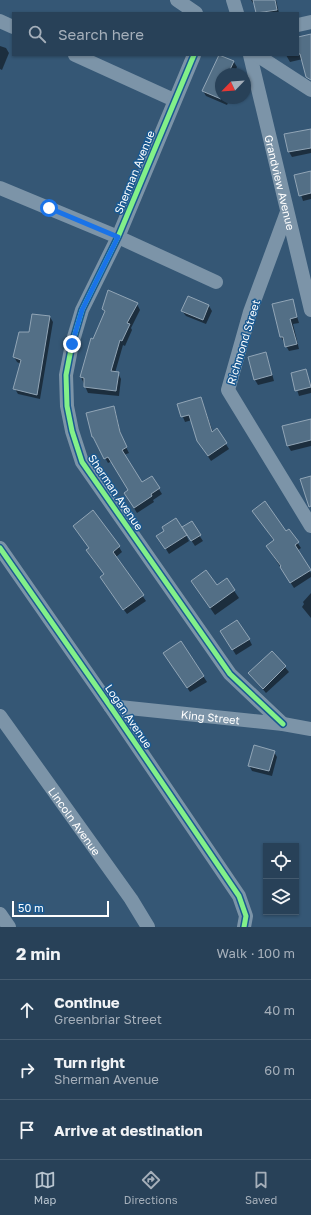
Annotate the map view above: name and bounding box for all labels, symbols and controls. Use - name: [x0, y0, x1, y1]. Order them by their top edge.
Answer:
- search box: [12, 12, 299, 56]
- icon: search: [26, 23, 48, 45]
- text: Search here: [58, 25, 144, 43]
- north arrow: [215, 68, 251, 104]
- street label: Sherman Avenue: [111, 128, 157, 216]
- street label: Grandview Avenue: [263, 133, 298, 231]
- route start: [40, 199, 58, 217]
- street label: Richmond Street: [224, 298, 262, 386]
- route end: [63, 335, 81, 353]
- street label: Sherman Avenue: [86, 452, 146, 532]
- street label: Logan Avenue: [103, 682, 155, 750]
- street label: King Street: [180, 707, 241, 726]
- street label: Lincoln Avenue: [46, 784, 104, 857]
- map controls: [263, 843, 299, 915]
- button: locate: [263, 843, 299, 879]
- button: layers: [263, 879, 299, 915]
- scale bar: [12, 899, 109, 918]
- text: 50 m: [18, 901, 44, 914]
- text: 2 min: [16, 943, 60, 964]
- text: Walk · 100 m: [217, 945, 295, 961]
- text: Continue: [54, 993, 120, 1011]
- icon: ahead: [16, 999, 38, 1021]
- text: 40 m: [264, 1002, 295, 1018]
- text: Greenbriar Street: [54, 1011, 162, 1027]
- text: Turn right: [54, 1053, 125, 1071]
- icon: right: [16, 1059, 38, 1081]
- text: 60 m: [264, 1062, 295, 1078]
- text: Sherman Avenue: [54, 1071, 159, 1087]
- icon: arrive: [16, 1119, 38, 1141]
- text: Arrive at destination: [54, 1121, 203, 1139]
- tab: Map: [34, 1169, 56, 1206]
- tab: Directions: [124, 1169, 178, 1206]
- tab: Saved: [245, 1169, 277, 1206]

